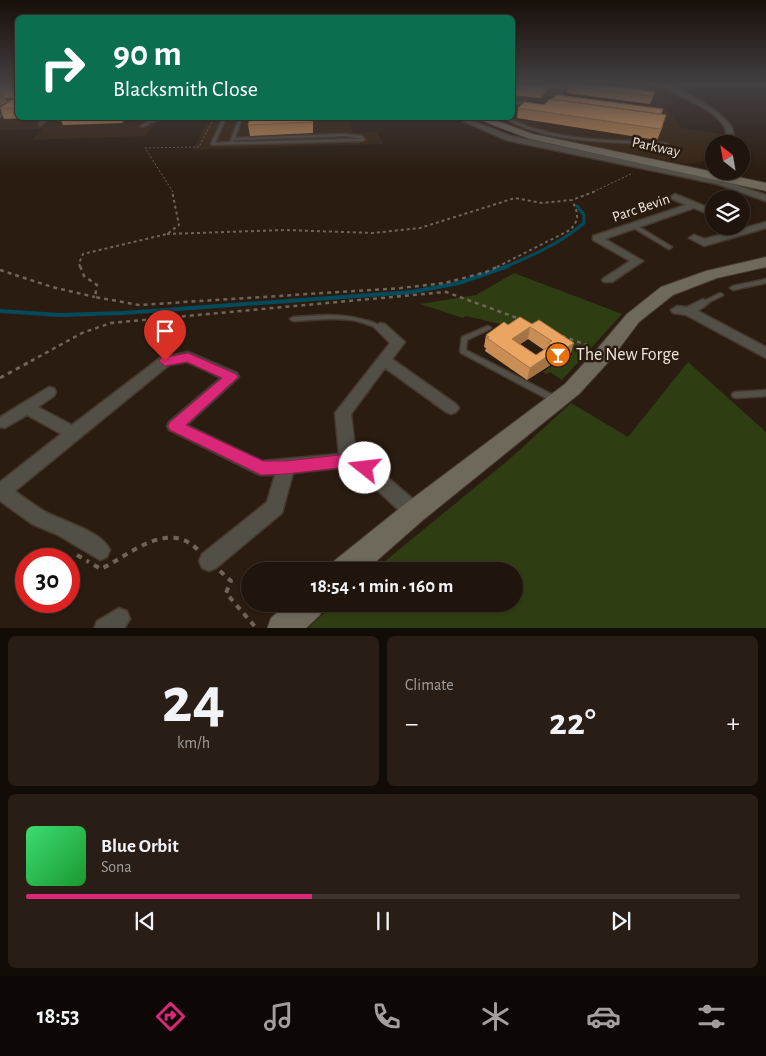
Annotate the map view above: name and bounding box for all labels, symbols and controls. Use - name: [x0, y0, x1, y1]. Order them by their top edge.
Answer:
- icon: right: [30, 35, 95, 100]
- text: 90 m: [113, 37, 182, 72]
- text: Blacksmith Close: [113, 78, 258, 100]
- street label: Parkway: [631, 135, 682, 160]
- north arrow: [705, 135, 750, 180]
- map controls: [705, 135, 750, 235]
- button: layers: [705, 190, 750, 235]
- street label: Parc Bevin: [610, 191, 672, 225]
- pin: [144, 310, 186, 361]
- icon: arrive: [151, 317, 179, 345]
- bar icon: The New Forge: [545, 342, 571, 368]
- place label: The New Forge: [576, 346, 679, 364]
- position arrow: [338, 441, 390, 493]
- speed limit sign: 30: [15, 548, 80, 613]
- text: 18:54 · 1 min · 160 m: [311, 577, 453, 596]
- text: 24: [162, 669, 225, 734]
- text: Climate: [405, 677, 454, 693]
- text: 22°: [549, 704, 596, 742]
- text: −: [405, 710, 418, 738]
- text: +: [727, 710, 740, 738]
- text: km/h: [177, 735, 210, 751]
- text: Blue Orbit: [101, 837, 179, 856]
- text: Sona: [101, 859, 132, 875]
- icon: previous: [131, 907, 159, 935]
- icon: pause: [369, 907, 397, 935]
- icon: next: [607, 907, 635, 935]
- icon: directions: [153, 999, 188, 1034]
- icon: music: [261, 999, 296, 1034]
- icon: phone: [369, 999, 404, 1034]
- icon: climate: [478, 999, 513, 1034]
- icon: car: [586, 999, 621, 1034]
- icon: filters: [694, 999, 729, 1034]
- text: 18:53: [37, 1005, 79, 1027]

